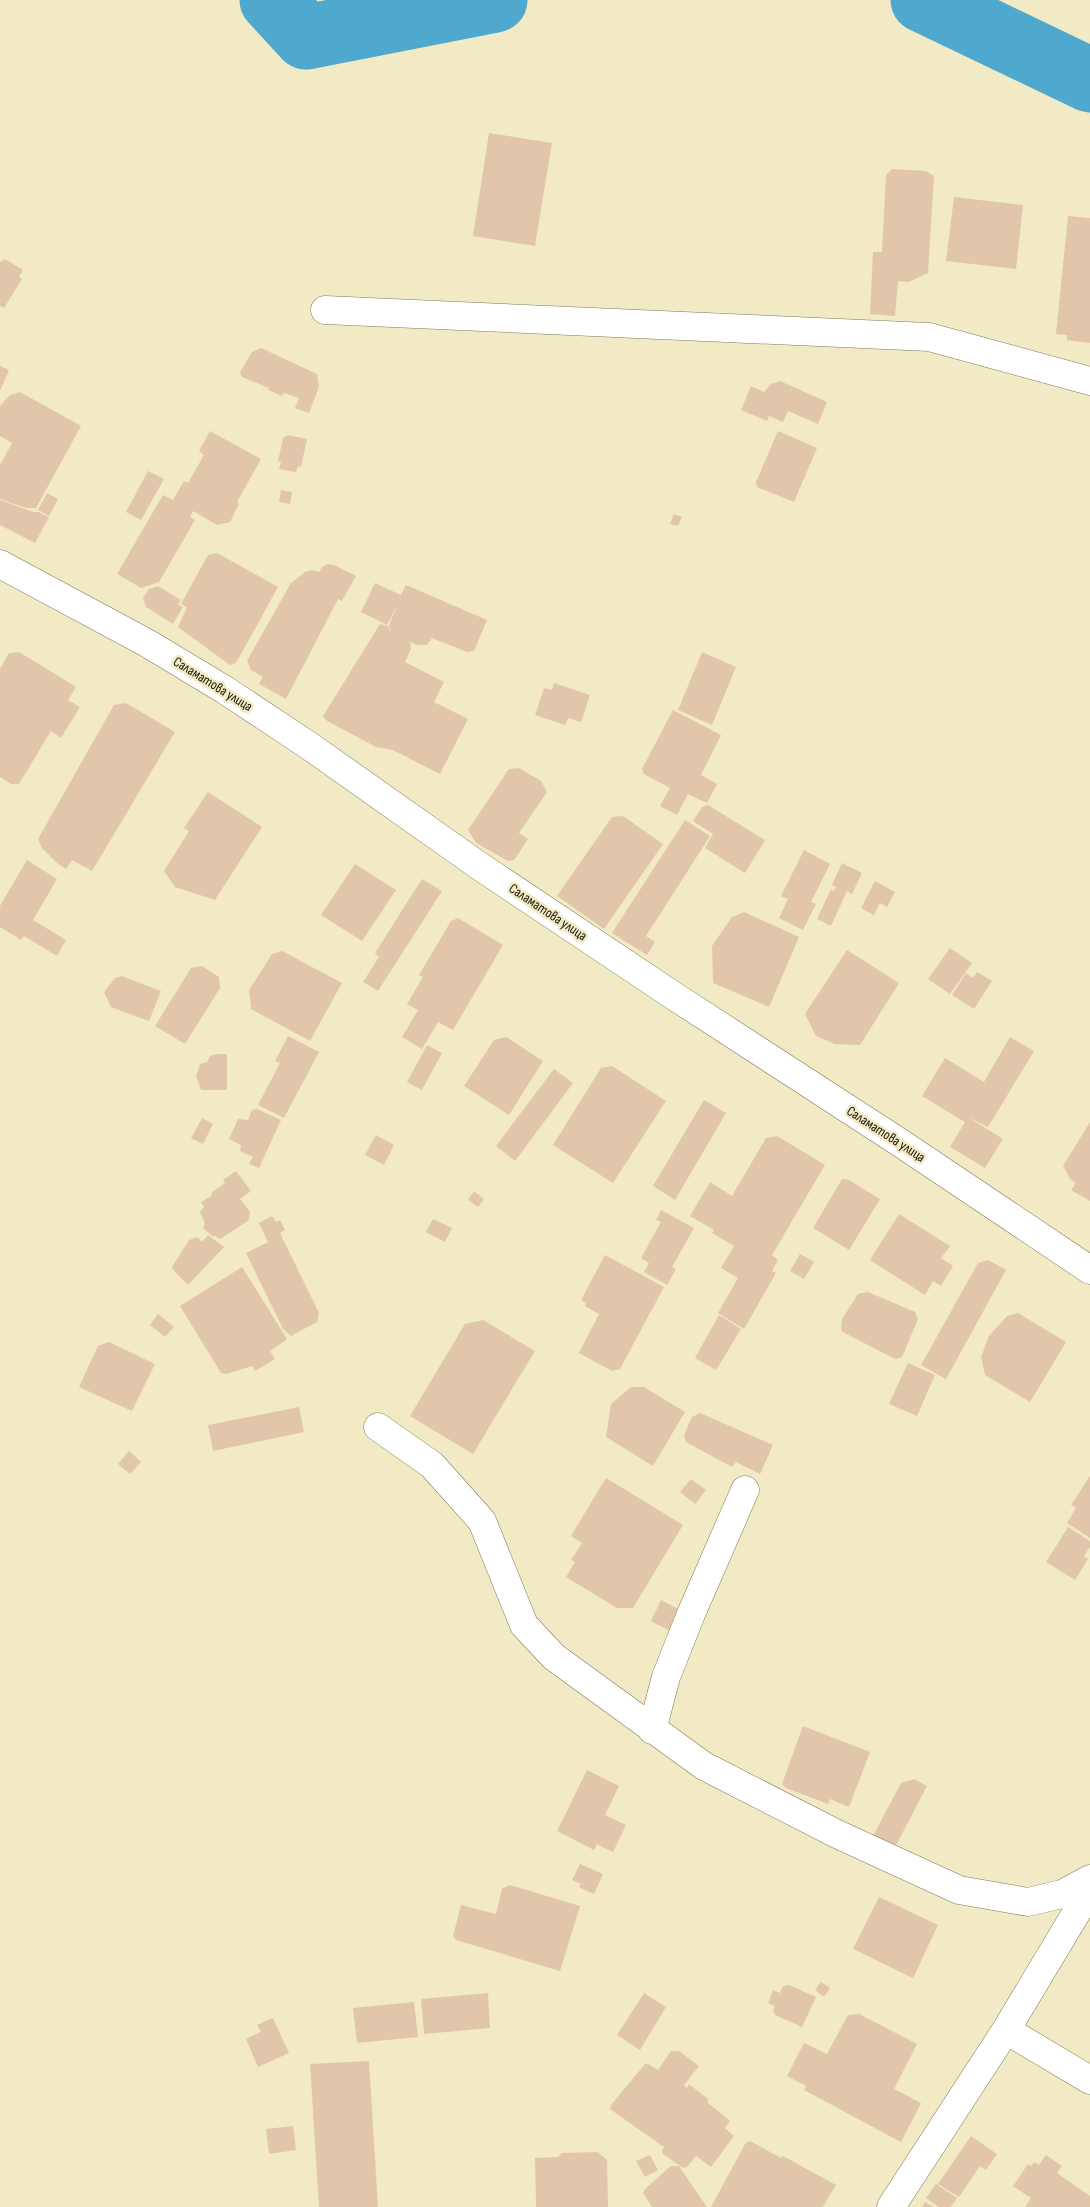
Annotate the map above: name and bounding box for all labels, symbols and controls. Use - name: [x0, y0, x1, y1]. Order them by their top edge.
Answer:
- street label: Саламатова улица: [170, 653, 256, 715]
- street label: Саламатова улица: [506, 880, 590, 944]
- street label: Саламатова улица: [844, 1102, 928, 1166]

